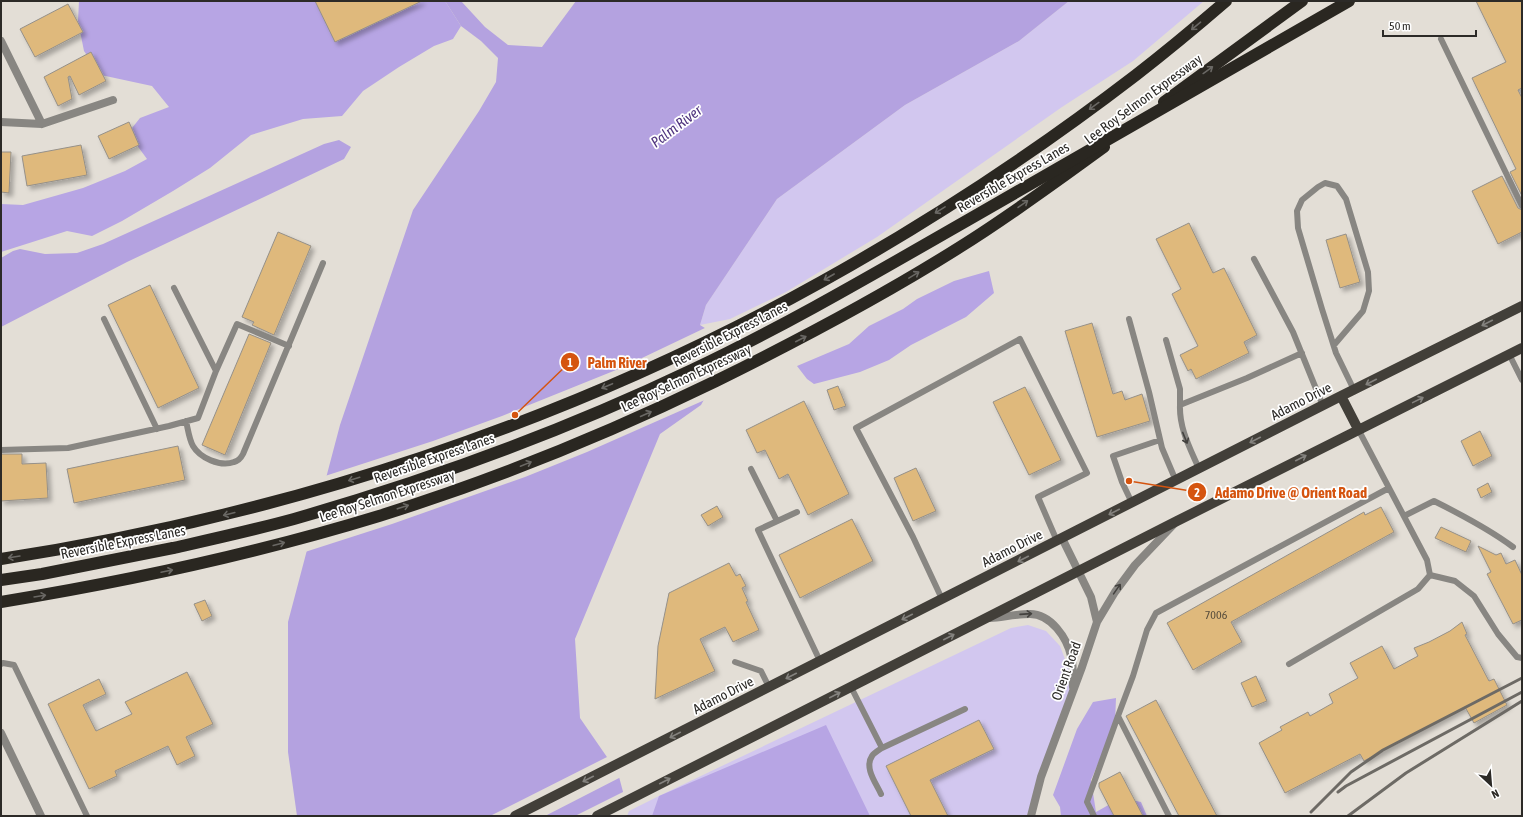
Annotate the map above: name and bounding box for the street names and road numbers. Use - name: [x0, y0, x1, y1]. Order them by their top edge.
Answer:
- street label: Lee Roy Selmon Expressway: [1081, 51, 1205, 147]
- street label: Reversible Express Lanes: [954, 138, 1072, 216]
- street label: Reversible Express Lanes: [670, 298, 790, 370]
- street label: Lee Roy Selmon Expressway: [618, 341, 754, 415]
- street label: Adamo Drive: [1268, 379, 1334, 423]
- street label: Reversible Express Lanes: [372, 430, 496, 486]
- street label: Lee Roy Selmon Expressway: [317, 466, 457, 525]
- street label: Reversible Express Lanes: [59, 522, 187, 562]
- street label: Adamo Drive: [979, 526, 1045, 570]
- street label: Orient Road: [1048, 639, 1084, 703]
- street label: Adamo Drive: [690, 673, 756, 717]

